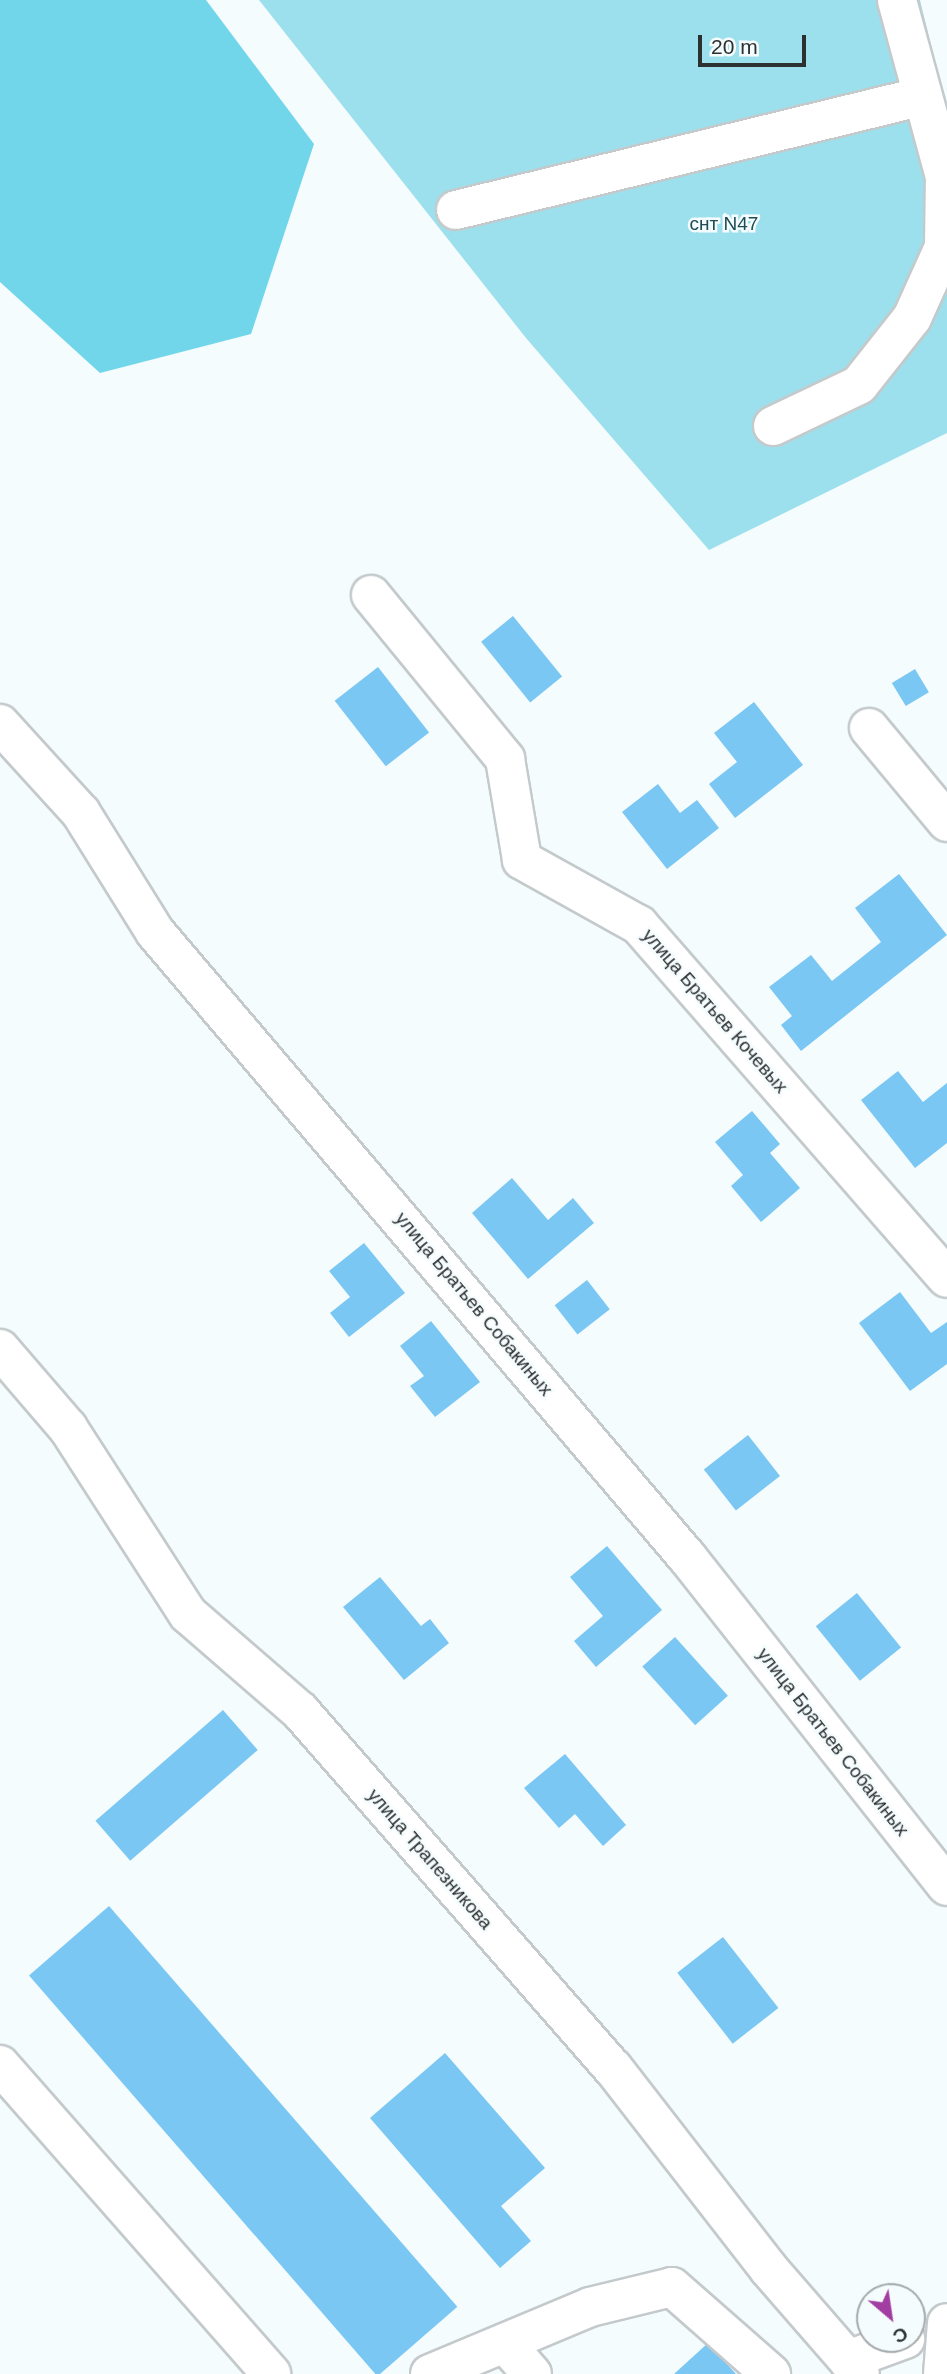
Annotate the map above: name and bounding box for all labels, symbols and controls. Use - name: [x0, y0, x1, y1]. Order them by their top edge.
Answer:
- scale bar: [702, 21, 810, 65]
- text: 20 m: [711, 35, 758, 58]
- park label: снт N47: [690, 213, 758, 235]
- street label: улица Братьев Кочевых: [637, 924, 793, 1098]
- street label: улица Братьев Собакиных: [390, 1207, 558, 1401]
- street label: улица Братьев Собакиных: [752, 1643, 914, 1841]
- street label: улица Трапезникова: [363, 1784, 497, 1934]
- north arrow: [856, 2283, 926, 2353]
- text: С: [889, 2323, 912, 2348]

